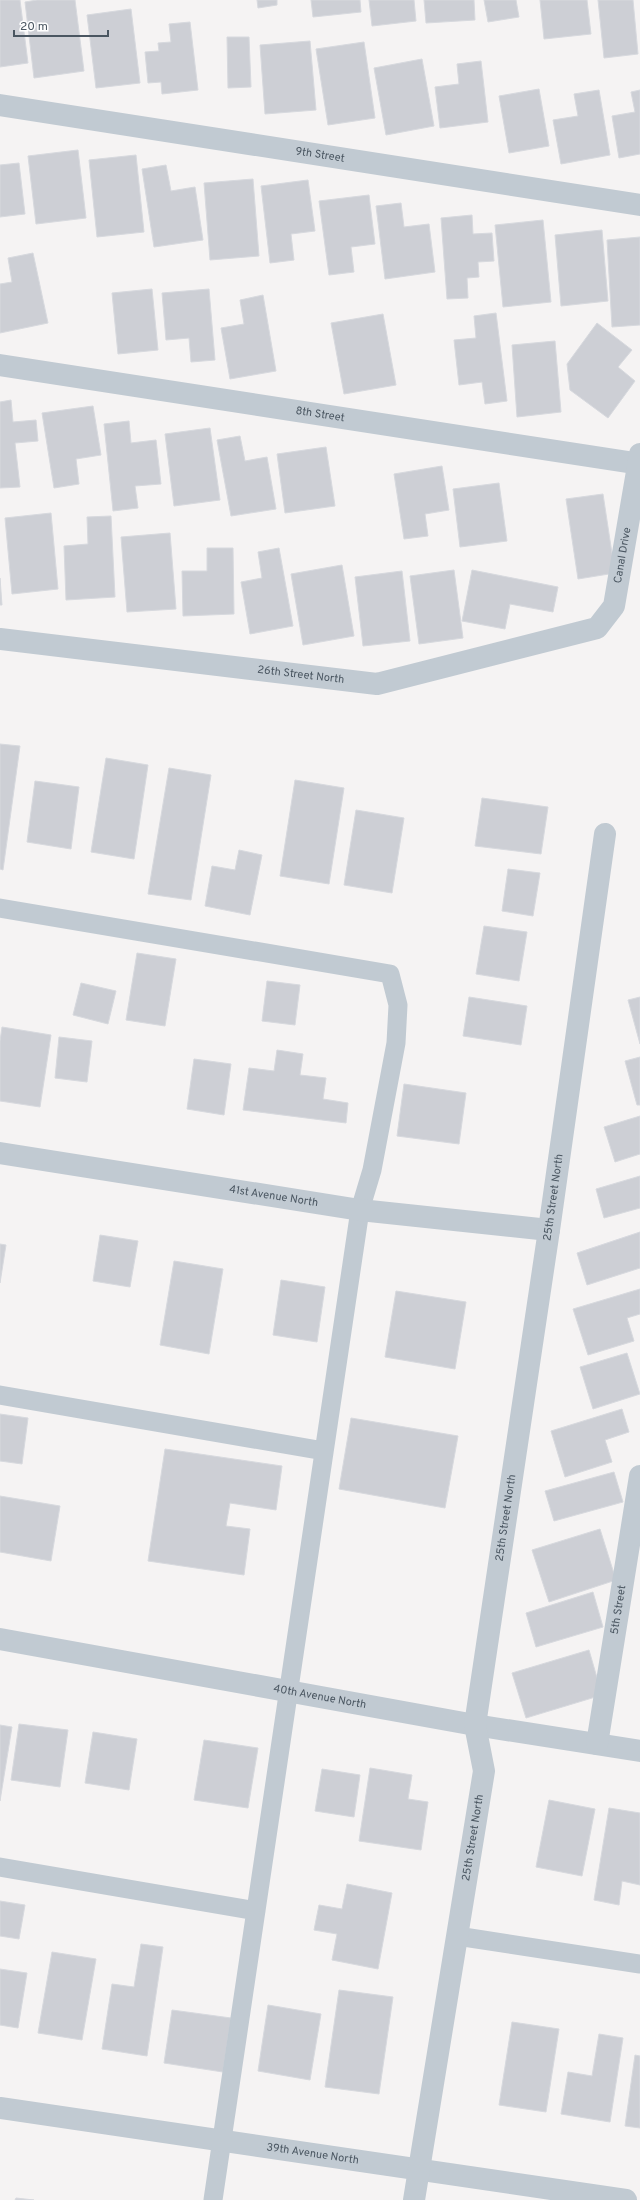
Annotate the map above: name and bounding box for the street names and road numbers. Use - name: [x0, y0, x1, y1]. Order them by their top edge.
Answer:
- street label: 9th Street: [295, 144, 346, 166]
- street label: 8th Street: [295, 404, 346, 425]
- street label: Canal Drive: [611, 526, 634, 584]
- street label: 26th Street North: [257, 663, 345, 687]
- street label: 25th Street North: [540, 1153, 567, 1242]
- street label: 41st Avenue North: [228, 1182, 319, 1210]
- street label: 25th Street North: [493, 1473, 519, 1562]
- street label: 5th Street: [608, 1584, 629, 1635]
- street label: 40th Avenue North: [272, 1682, 367, 1712]
- street label: 25th Street North: [459, 1793, 487, 1882]
- street label: 39th Avenue North: [266, 2140, 360, 2168]

